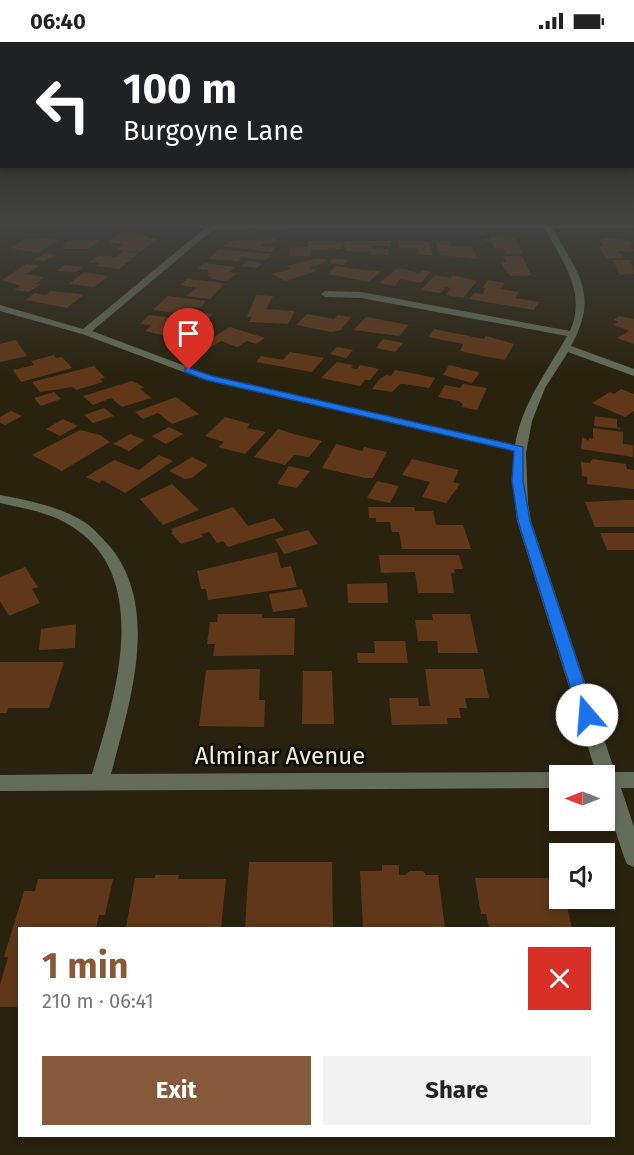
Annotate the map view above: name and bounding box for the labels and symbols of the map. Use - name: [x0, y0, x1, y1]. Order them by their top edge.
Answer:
- pin: [163, 308, 214, 370]
- position arrow: [555, 683, 619, 747]
- street label: Alminar Avenue: [195, 742, 365, 770]
- north arrow: [549, 765, 615, 831]

